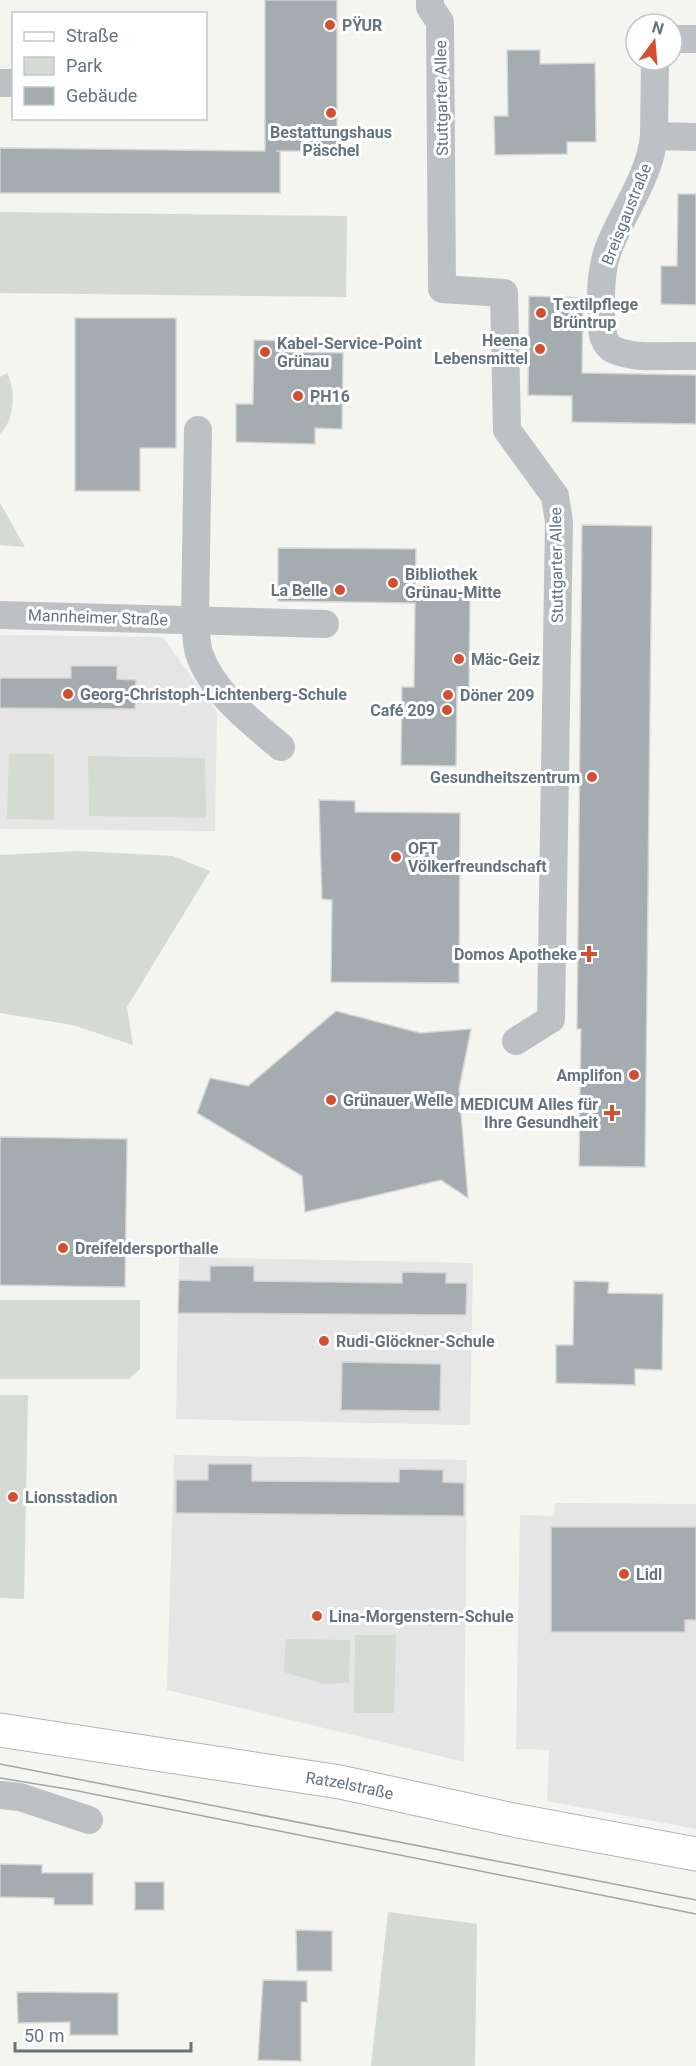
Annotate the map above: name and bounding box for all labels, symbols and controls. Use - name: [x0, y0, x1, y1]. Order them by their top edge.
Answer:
- legend: [12, 12, 207, 120]
- north arrow: [624, 12, 684, 72]
- place label: PŸUR: [342, 16, 382, 35]
- text: N: [650, 17, 666, 39]
- marker: PŸUR: [323, 18, 337, 32]
- text: Straße: [66, 25, 118, 46]
- street label: Stuttgarter Allee: [431, 40, 452, 156]
- text: Park: [66, 55, 103, 76]
- text: Gebäude: [66, 85, 137, 106]
- marker: Bestattungshaus Päschel: [324, 106, 338, 120]
- place label: Bestattungshaus Päschel: [270, 123, 392, 160]
- street label: Breisgaustraße: [597, 161, 655, 268]
- place label: Textilpflege Brüntrup: [553, 295, 638, 332]
- marker: Textilpflege Brüntrup: [534, 306, 548, 320]
- place label: Heena Lebensmittel: [434, 331, 528, 368]
- place label: Kabel-Service-Point Grünau: [277, 334, 422, 371]
- marker: Heena Lebensmittel: [533, 342, 547, 356]
- marker: Kabel-Service-Point Grünau: [258, 345, 272, 359]
- place label: PH16: [310, 387, 350, 406]
- marker: PH16: [291, 389, 305, 403]
- street label: Stuttgarter Allee: [546, 507, 567, 623]
- place label: Bibliothek Grünau-Mitte: [405, 565, 502, 602]
- marker: Bibliothek Grünau-Mitte: [386, 576, 400, 590]
- place label: La Belle: [271, 581, 328, 600]
- marker: La Belle: [333, 583, 347, 597]
- street label: Mannheimer Straße: [28, 606, 168, 629]
- place label: Mäc-Geiz: [471, 650, 540, 669]
- marker: Mäc-Geiz: [452, 652, 466, 666]
- place label: Georg-Christoph-Lichtenberg-Schule: [80, 685, 347, 704]
- place label: Döner 209: [460, 686, 534, 705]
- marker: Georg-Christoph-Lichtenberg-Schule: [61, 687, 75, 701]
- marker: Döner 209: [441, 688, 455, 702]
- place label: Café 209: [370, 701, 435, 720]
- marker: Café 209: [440, 703, 454, 717]
- place label: Gesundheitszentrum: [430, 768, 580, 787]
- marker: Gesundheitszentrum: [585, 770, 599, 784]
- place label: OFT Völkerfreundschaft: [408, 839, 547, 876]
- marker: OFT Völkerfreundschaft: [389, 850, 403, 864]
- place label: Domos Apotheke: [454, 945, 577, 964]
- marker: Domos Apotheke: [582, 947, 596, 961]
- place label: Amplifon: [556, 1066, 622, 1085]
- marker: Amplifon: [627, 1068, 641, 1082]
- place label: Grünauer Welle: [343, 1091, 454, 1110]
- marker: Grünauer Welle: [324, 1093, 338, 1107]
- place label: MEDICUM Alles für Ihre Gesundheit: [460, 1095, 599, 1132]
- marker: MEDICUM Alles für Ihre Gesundheit: [603, 1104, 621, 1122]
- place label: Dreifeldersporthalle: [75, 1239, 219, 1258]
- marker: Dreifeldersporthalle: [56, 1241, 70, 1255]
- place label: Rudi-Glöckner-Schule: [336, 1332, 495, 1351]
- marker: Rudi-Glöckner-Schule: [317, 1334, 331, 1348]
- place label: Lionsstadion: [25, 1488, 118, 1507]
- marker: Lionsstadion: [6, 1490, 20, 1504]
- place label: Lidl: [636, 1565, 662, 1584]
- marker: Lidl: [617, 1567, 631, 1581]
- place label: Lina-Morgenstern-Schule: [329, 1607, 514, 1626]
- marker: Lina-Morgenstern-Schule: [310, 1609, 324, 1623]
- street label: Ratzelstraße: [304, 1768, 395, 1804]
- scale bar: [15, 2015, 190, 2053]
- text: 50 m: [24, 2025, 64, 2046]

